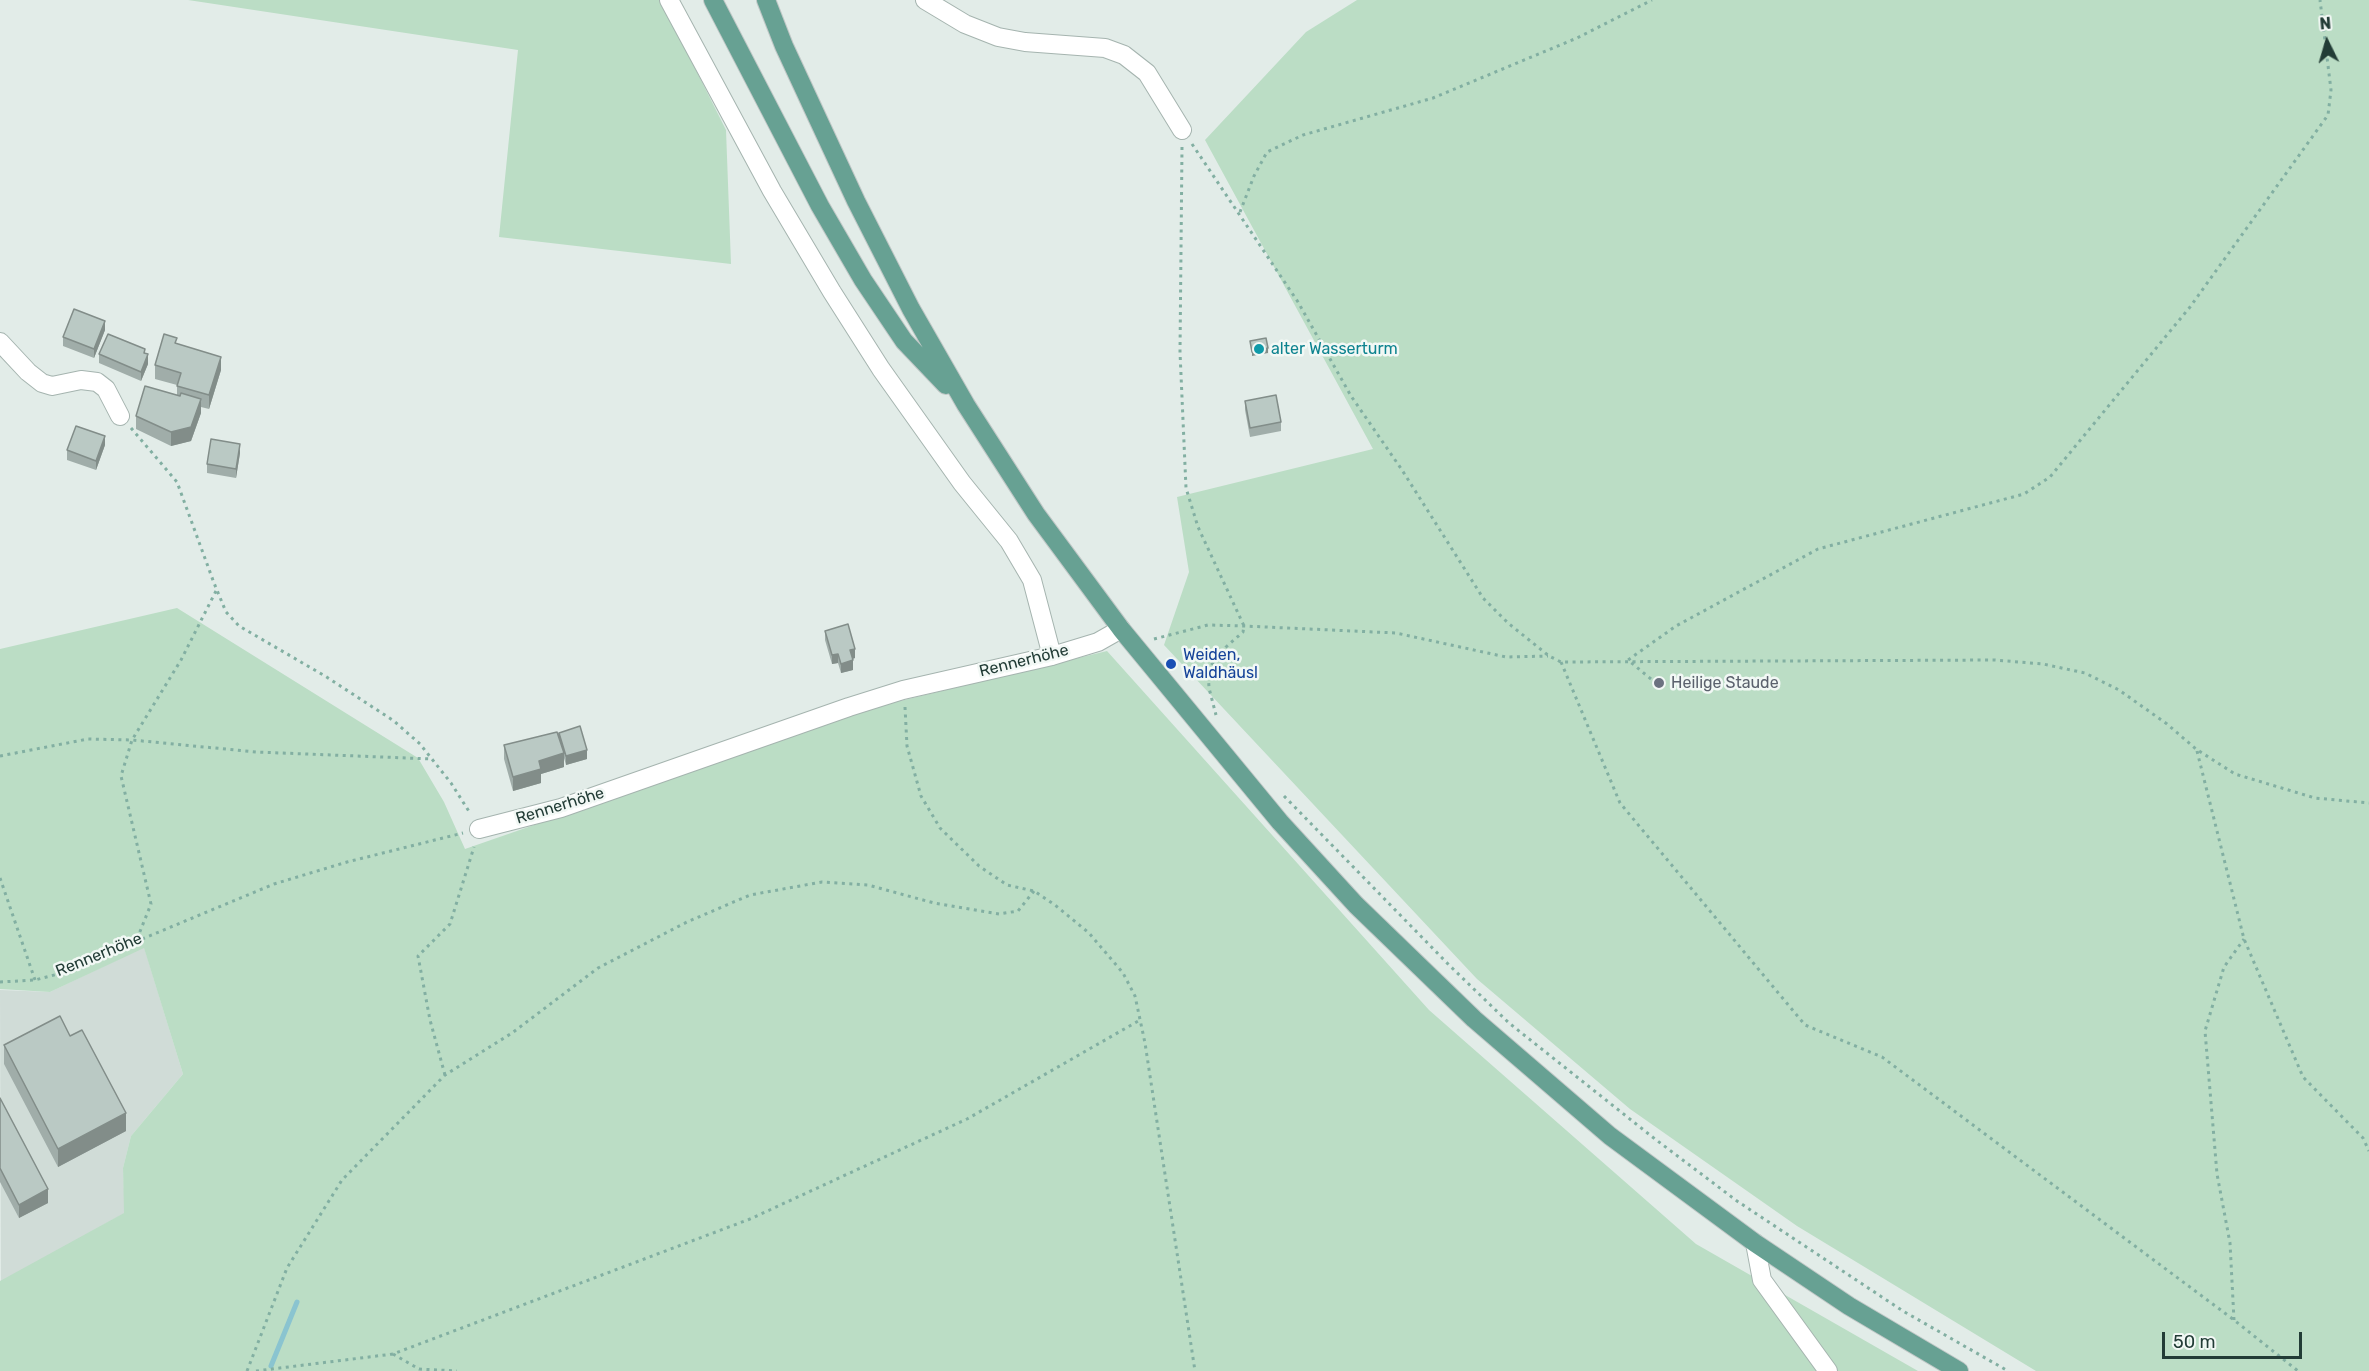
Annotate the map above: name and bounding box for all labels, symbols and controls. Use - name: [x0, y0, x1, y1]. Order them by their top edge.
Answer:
- north arrow: [2297, 12, 2357, 72]
- text: N: [2319, 14, 2332, 34]
- place label: alter Wasserturm: [1271, 339, 1398, 359]
- marker: alter Wasserturm: [1252, 342, 1266, 356]
- street label: Rennerhöhe: [977, 641, 1071, 681]
- place label: Weiden, Waldhäusl: [1183, 645, 1258, 683]
- marker: Weiden, Waldhäusl: [1164, 657, 1178, 671]
- place label: Heilige Staude: [1671, 673, 1779, 693]
- marker: Heilige Staude: [1652, 676, 1666, 690]
- street label: Rennerhöhe: [513, 783, 607, 829]
- street label: Rennerhöhe: [53, 929, 145, 981]
- scale bar: [2165, 1320, 2304, 1358]
- text: 50 m: [2173, 1331, 2216, 1353]

